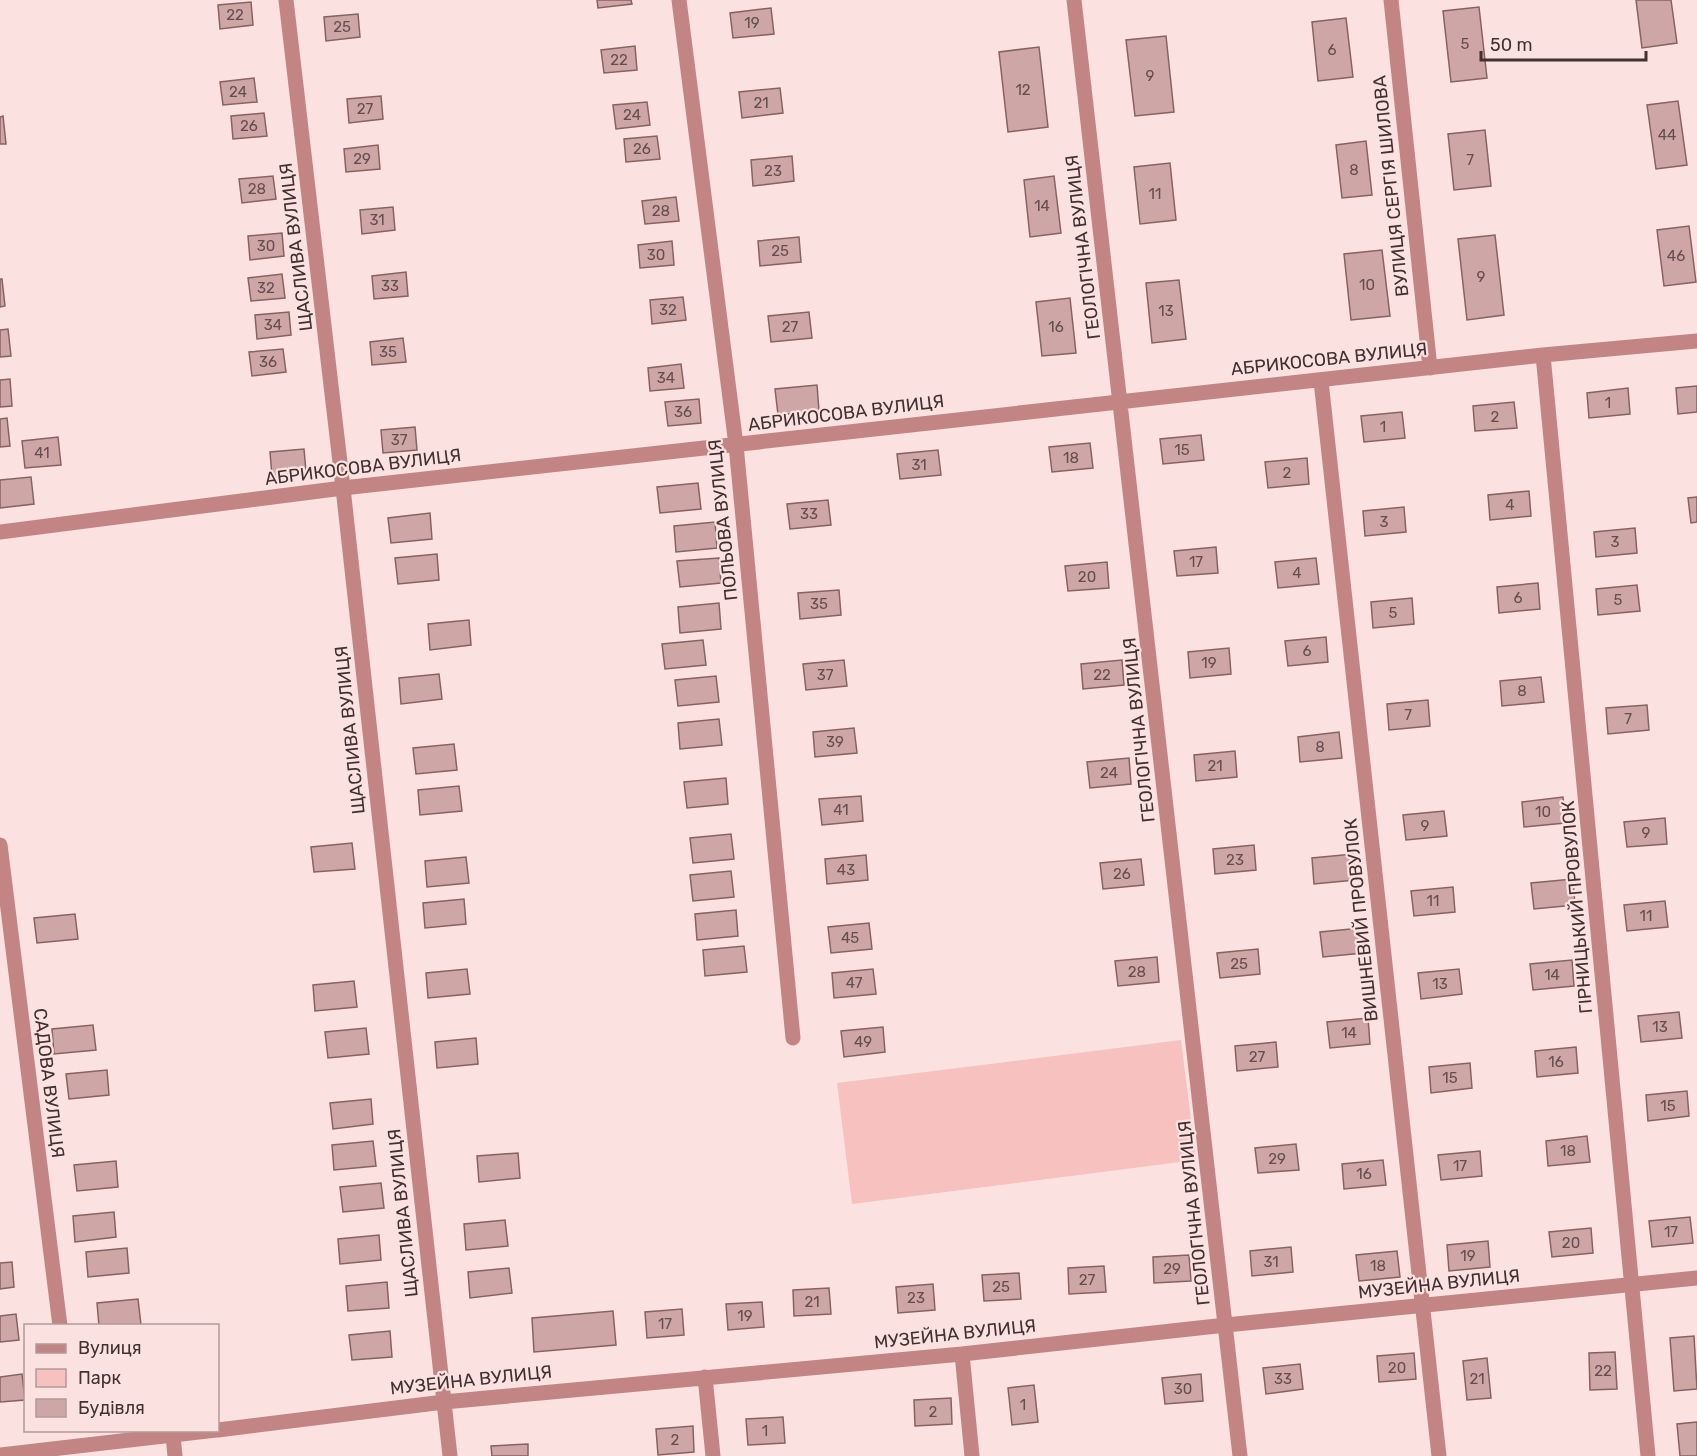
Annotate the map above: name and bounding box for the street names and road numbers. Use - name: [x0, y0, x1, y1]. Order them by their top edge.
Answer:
- street label: ВУЛИЦЯ СЕРГІЯ ШИЛОВА: [1368, 74, 1414, 298]
- street label: ГЕОЛОГІЧНА ВУЛИЦЯ: [1061, 153, 1105, 341]
- street label: ЩАСЛИВА ВУЛИЦЯ: [275, 162, 317, 332]
- street label: АБРИКОСОВА ВУЛИЦЯ: [1230, 338, 1428, 380]
- street label: АБРИКОСОВА ВУЛИЦЯ: [747, 390, 945, 436]
- street label: ПОЛЬОВА ВУЛИЦЯ: [704, 438, 742, 602]
- street label: АБРИКОСОВА ВУЛИЦЯ: [264, 444, 462, 490]
- street label: ГЕОЛОГІЧНА ВУЛИЦЯ: [1118, 636, 1160, 824]
- street label: ЩАСЛИВА ВУЛИЦЯ: [330, 645, 370, 815]
- street label: ГІРНИЦЬКИЙ ПРОВУЛОК: [1557, 800, 1597, 1014]
- street label: ВИШНЕВИЙ ПРОВУЛОК: [1339, 817, 1383, 1023]
- street label: САДОВА ВУЛИЦЯ: [29, 1007, 69, 1159]
- street label: ГЕОЛОГІЧНА ВУЛИЦЯ: [1173, 1119, 1215, 1307]
- street label: ЩАСЛИВА ВУЛИЦЯ: [383, 1128, 423, 1298]
- street label: МУЗЕЙНА ВУЛИЦЯ: [1357, 1265, 1521, 1303]
- street label: МУЗЕЙНА ВУЛИЦЯ: [873, 1315, 1037, 1353]
- street label: МУЗЕЙНА ВУЛИЦЯ: [389, 1361, 553, 1399]

